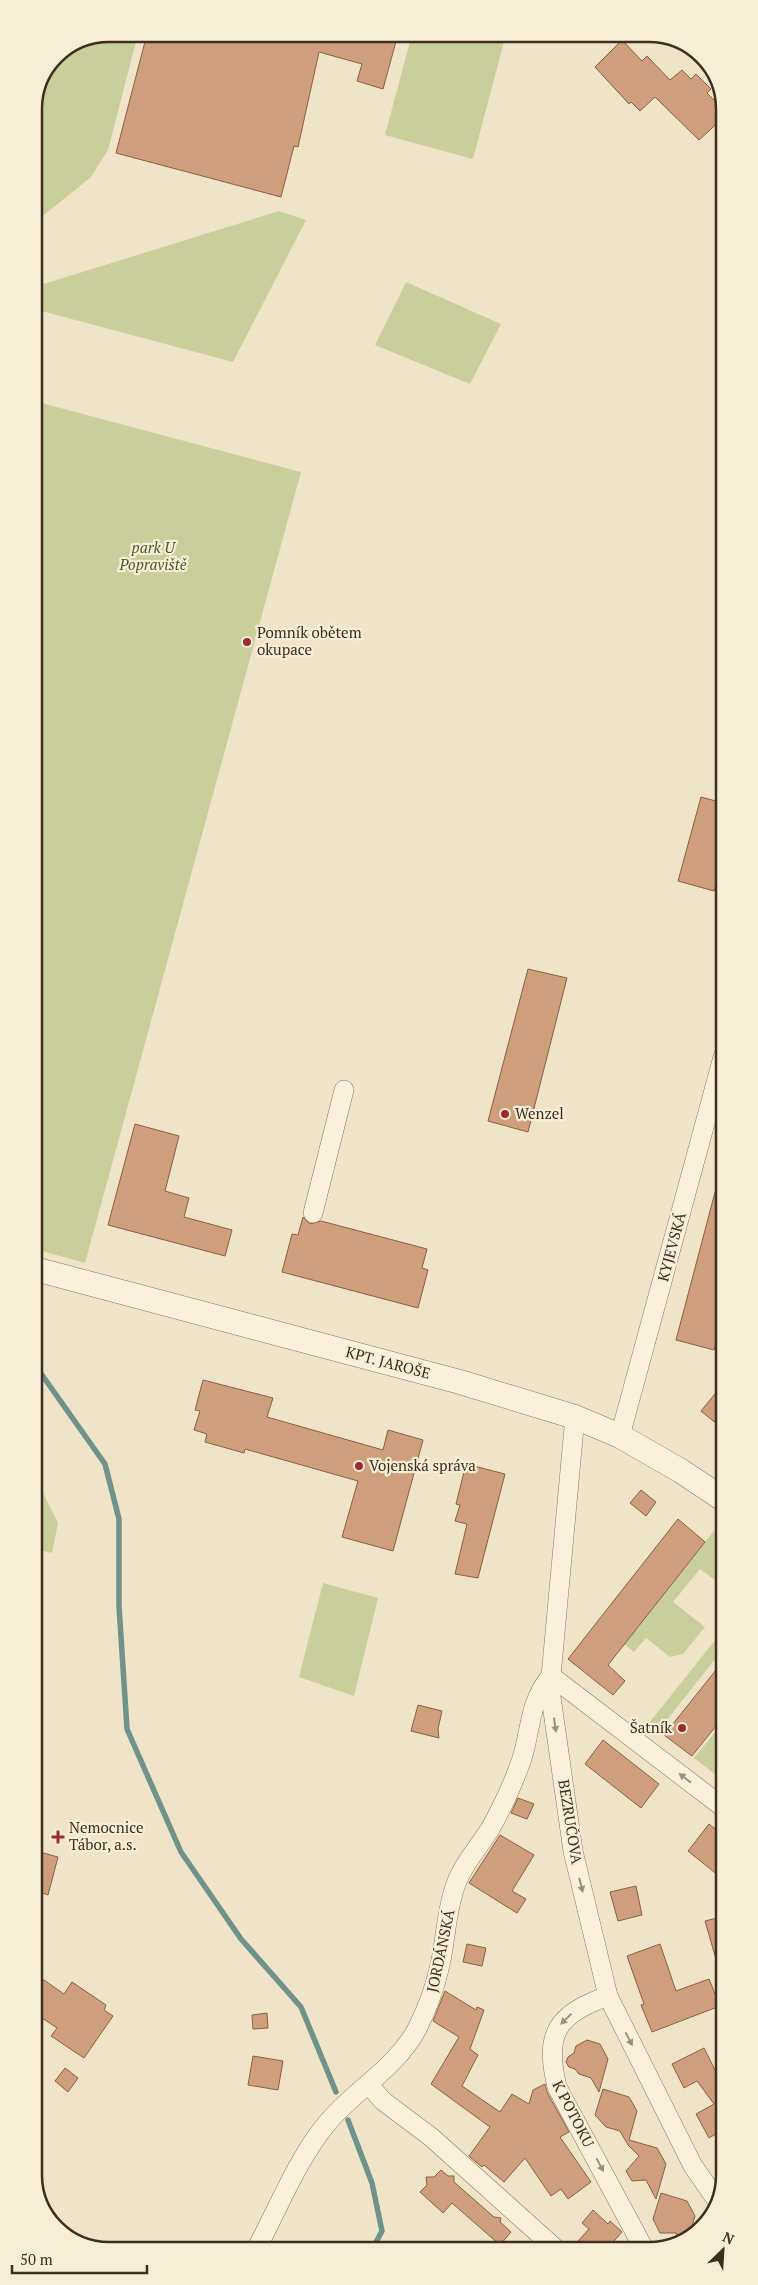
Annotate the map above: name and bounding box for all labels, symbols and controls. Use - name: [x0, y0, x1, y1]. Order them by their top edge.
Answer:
- park label: park U Popraviště: [118, 537, 188, 574]
- place label: Pomník obětem okupace: [257, 622, 362, 659]
- marker: Pomník obětem okupace: [241, 636, 253, 648]
- place label: Wenzel: [515, 1103, 564, 1123]
- marker: Wenzel: [499, 1108, 511, 1120]
- street label: KYJEVSKÁ: [652, 1209, 690, 1283]
- street label: KPT. JAROŠE: [344, 1341, 433, 1383]
- place label: Vojenská správa: [369, 1455, 476, 1475]
- marker: Vojenská správa: [353, 1460, 365, 1472]
- one-way arrow: [551, 1717, 559, 1733]
- place label: Šatník: [630, 1717, 672, 1737]
- marker: Šatník: [676, 1722, 688, 1734]
- one-way arrow: [679, 1772, 692, 1783]
- street label: BEZRUČOVA: [554, 1778, 588, 1866]
- place label: Nemocnice Tábor, a.s.: [69, 1817, 143, 1854]
- marker: Nemocnice Tábor, a.s.: [51, 1830, 65, 1844]
- one-way arrow: [577, 1877, 585, 1892]
- street label: JORDÁNSKÁ: [421, 1907, 459, 1994]
- one-way arrow: [560, 2012, 572, 2024]
- one-way arrow: [626, 2032, 634, 2046]
- street label: K POTOKU: [549, 2077, 599, 2150]
- one-way arrow: [596, 2158, 604, 2173]
- north arrow: [698, 2225, 748, 2275]
- text: N: [720, 2227, 738, 2249]
- scale bar: [12, 2242, 148, 2274]
- text: 50 m: [20, 2249, 53, 2269]

